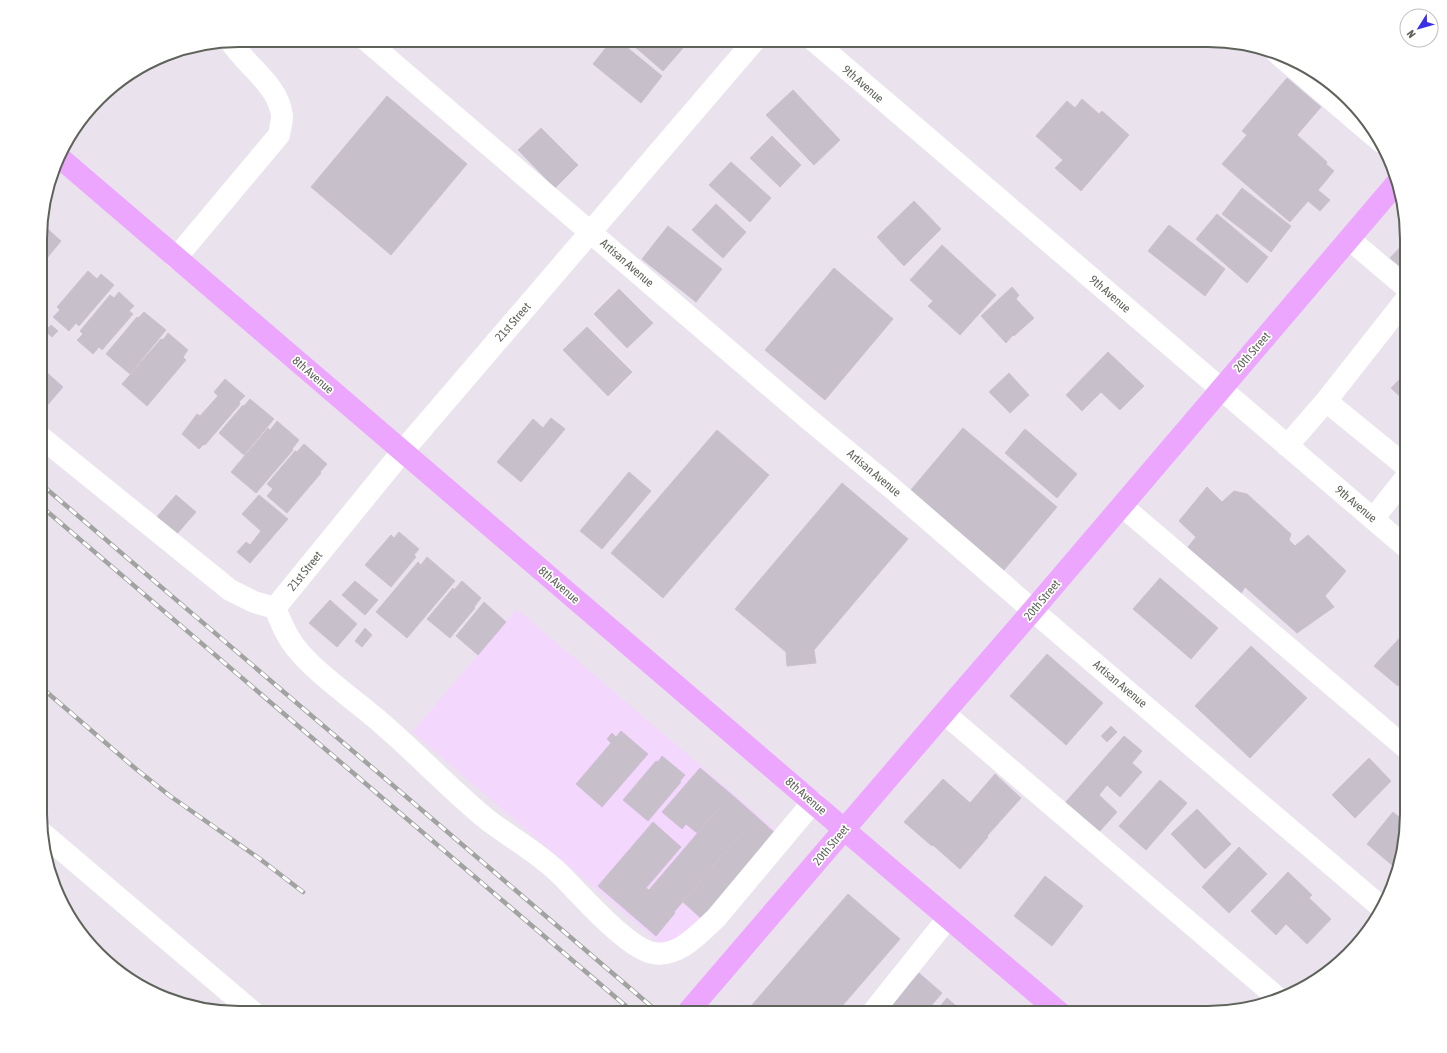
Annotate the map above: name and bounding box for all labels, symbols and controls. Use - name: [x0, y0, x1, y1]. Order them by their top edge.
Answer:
- north arrow: [1399, 8, 1439, 48]
- text: N: [1404, 28, 1418, 40]
- street label: 9th Avenue: [840, 62, 886, 106]
- street label: Artisan Avenue: [597, 236, 657, 290]
- street label: 9th Avenue: [1087, 272, 1133, 316]
- street label: 21st Street: [492, 299, 534, 344]
- street label: 20th Street: [1231, 329, 1274, 375]
- street label: 8th Avenue: [290, 353, 336, 397]
- street label: Artisan Avenue: [844, 446, 904, 500]
- street label: 9th Avenue: [1332, 483, 1380, 525]
- street label: 21st Street: [285, 548, 326, 594]
- street label: 8th Avenue: [536, 563, 582, 607]
- street label: 20th Street: [1021, 576, 1063, 623]
- street label: Artisan Avenue: [1090, 657, 1150, 711]
- street label: 8th Avenue: [783, 774, 829, 818]
- street label: 20th Street: [810, 821, 852, 868]

